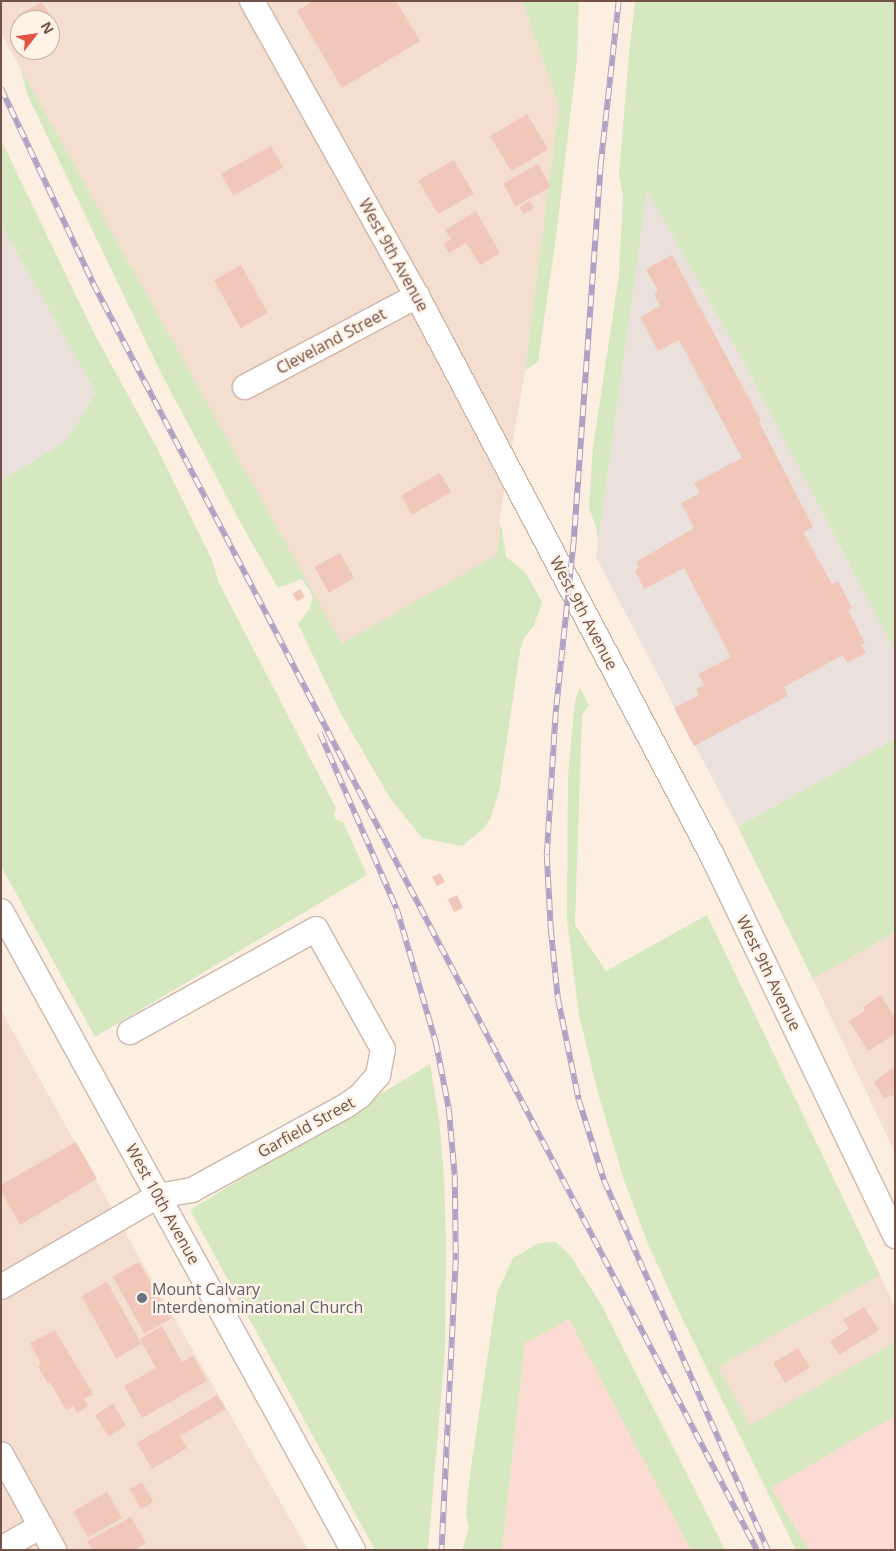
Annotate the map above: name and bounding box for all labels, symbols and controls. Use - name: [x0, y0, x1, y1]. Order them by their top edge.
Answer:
- north arrow: [10, 10, 60, 60]
- text: N: [36, 18, 59, 37]
- street label: West 9th Avenue: [355, 195, 433, 315]
- street label: Cleveland Street: [273, 304, 389, 378]
- street label: West 9th Avenue: [546, 553, 622, 673]
- street label: West 9th Avenue: [733, 912, 805, 1034]
- street label: Garfield Street: [254, 1092, 358, 1162]
- street label: West 10th Avenue: [122, 1140, 204, 1268]
- place label: Mount Calvary Interdenominational Church: [152, 1279, 363, 1317]
- marker: Mount Calvary Interdenominational Church: [136, 1292, 148, 1304]

